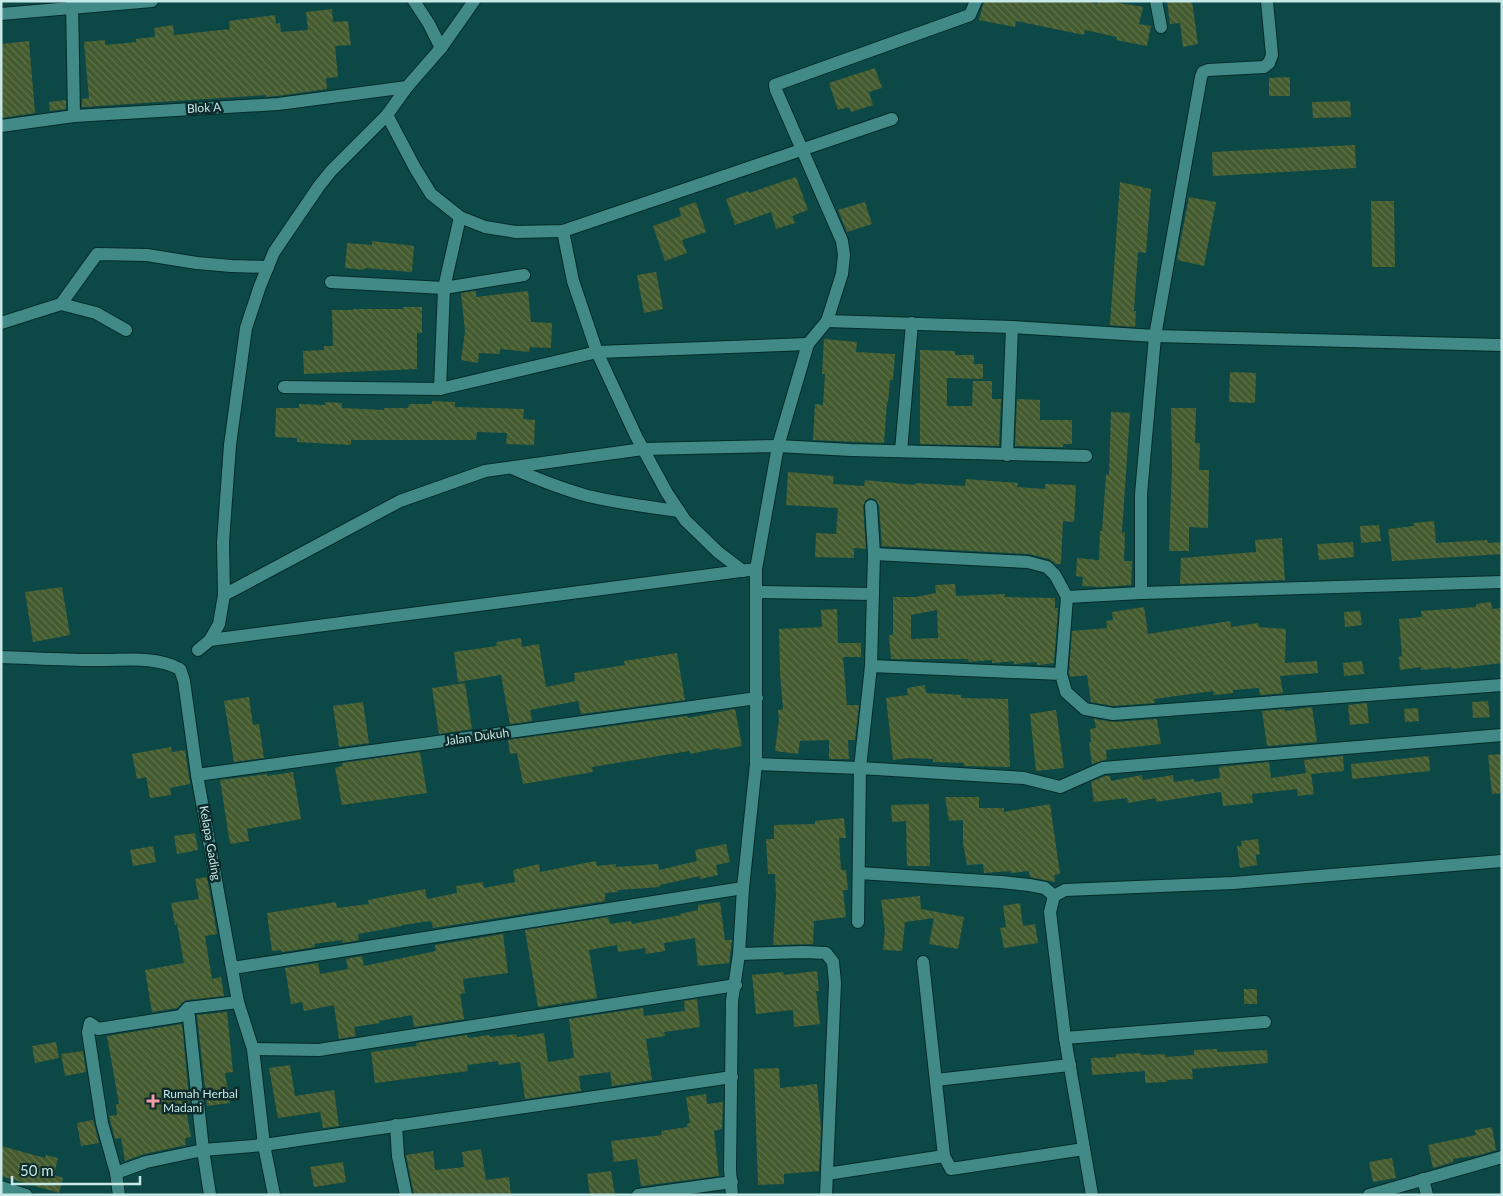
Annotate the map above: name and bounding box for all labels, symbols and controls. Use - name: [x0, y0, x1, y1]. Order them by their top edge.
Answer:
- street label: Blok A: [187, 99, 222, 116]
- street label: Jalan Dukuh: [444, 725, 510, 748]
- street label: Kelapa Gading: [197, 804, 224, 881]
- place label: Rumah Herbal Madani: [163, 1086, 238, 1115]
- marker: Rumah Herbal Madani: [147, 1095, 159, 1107]
- scale bar: [12, 1154, 140, 1186]
- text: 50 m: [20, 1161, 54, 1179]

